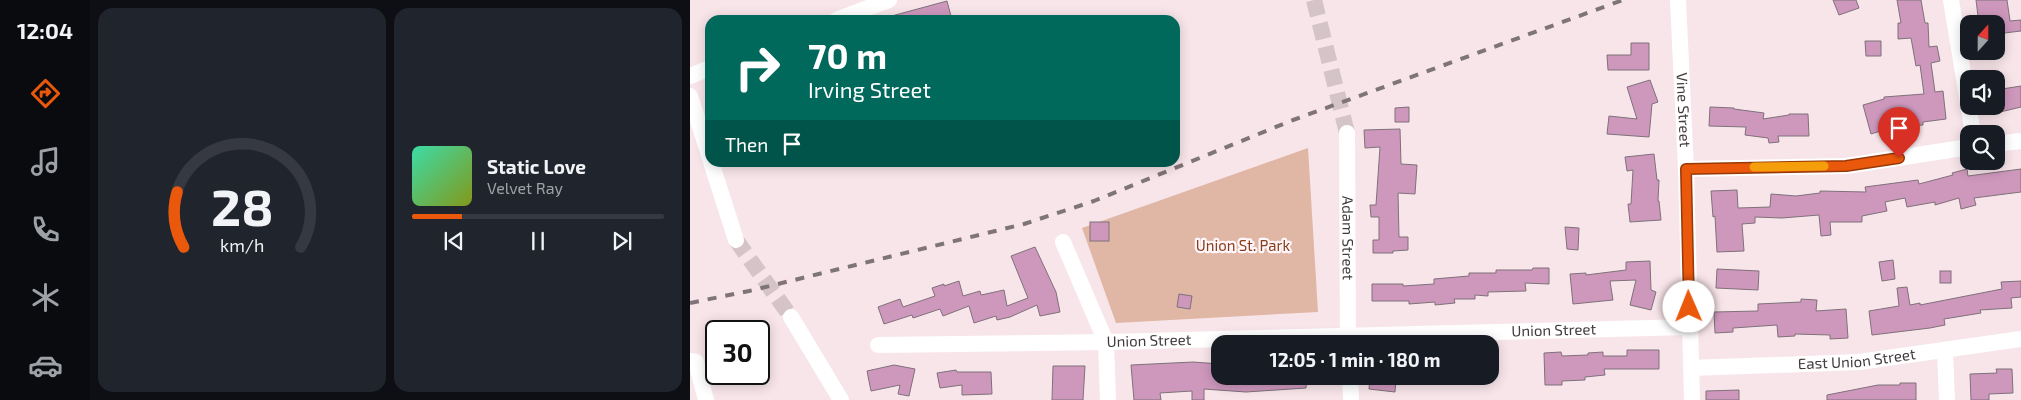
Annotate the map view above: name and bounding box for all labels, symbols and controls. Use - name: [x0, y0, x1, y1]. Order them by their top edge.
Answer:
- north arrow: [1960, 15, 2005, 60]
- map controls: [1960, 15, 2005, 170]
- text: 12:04: [17, 17, 73, 43]
- text: 70 m: [808, 34, 887, 76]
- icon: right: [725, 35, 790, 100]
- button: sound: [1960, 70, 2005, 115]
- street label: Vine Street: [1673, 72, 1695, 148]
- icon: directions: [28, 76, 63, 111]
- text: Irving Street: [808, 76, 931, 102]
- pin: [1878, 107, 1920, 158]
- icon: arrive: [1885, 114, 1913, 142]
- button: search: [1960, 125, 2005, 170]
- icon: arrive: [778, 130, 806, 158]
- text: Then: [725, 133, 768, 156]
- icon: music: [28, 144, 63, 179]
- text: Static Love: [487, 155, 586, 178]
- text: 28: [211, 174, 273, 236]
- text: Velvet Ray: [487, 178, 563, 197]
- street label: Adam Street: [1339, 196, 1358, 281]
- icon: phone: [28, 212, 63, 247]
- icon: previous: [440, 227, 468, 255]
- icon: pause: [524, 227, 552, 255]
- icon: next: [608, 227, 636, 255]
- text: km/h: [220, 234, 264, 256]
- park label: Union St. Park: [1196, 236, 1291, 254]
- icon: climate: [28, 280, 63, 315]
- position arrow: [1662, 280, 1714, 332]
- street label: Union Street: [1511, 319, 1597, 340]
- speed limit sign: 30: [705, 320, 770, 385]
- street label: Union Street: [1106, 330, 1192, 350]
- street label: East Union Street: [1798, 344, 1917, 372]
- icon: car: [28, 348, 63, 383]
- text: 12:05 · 1 min · 180 m: [1269, 348, 1441, 371]

